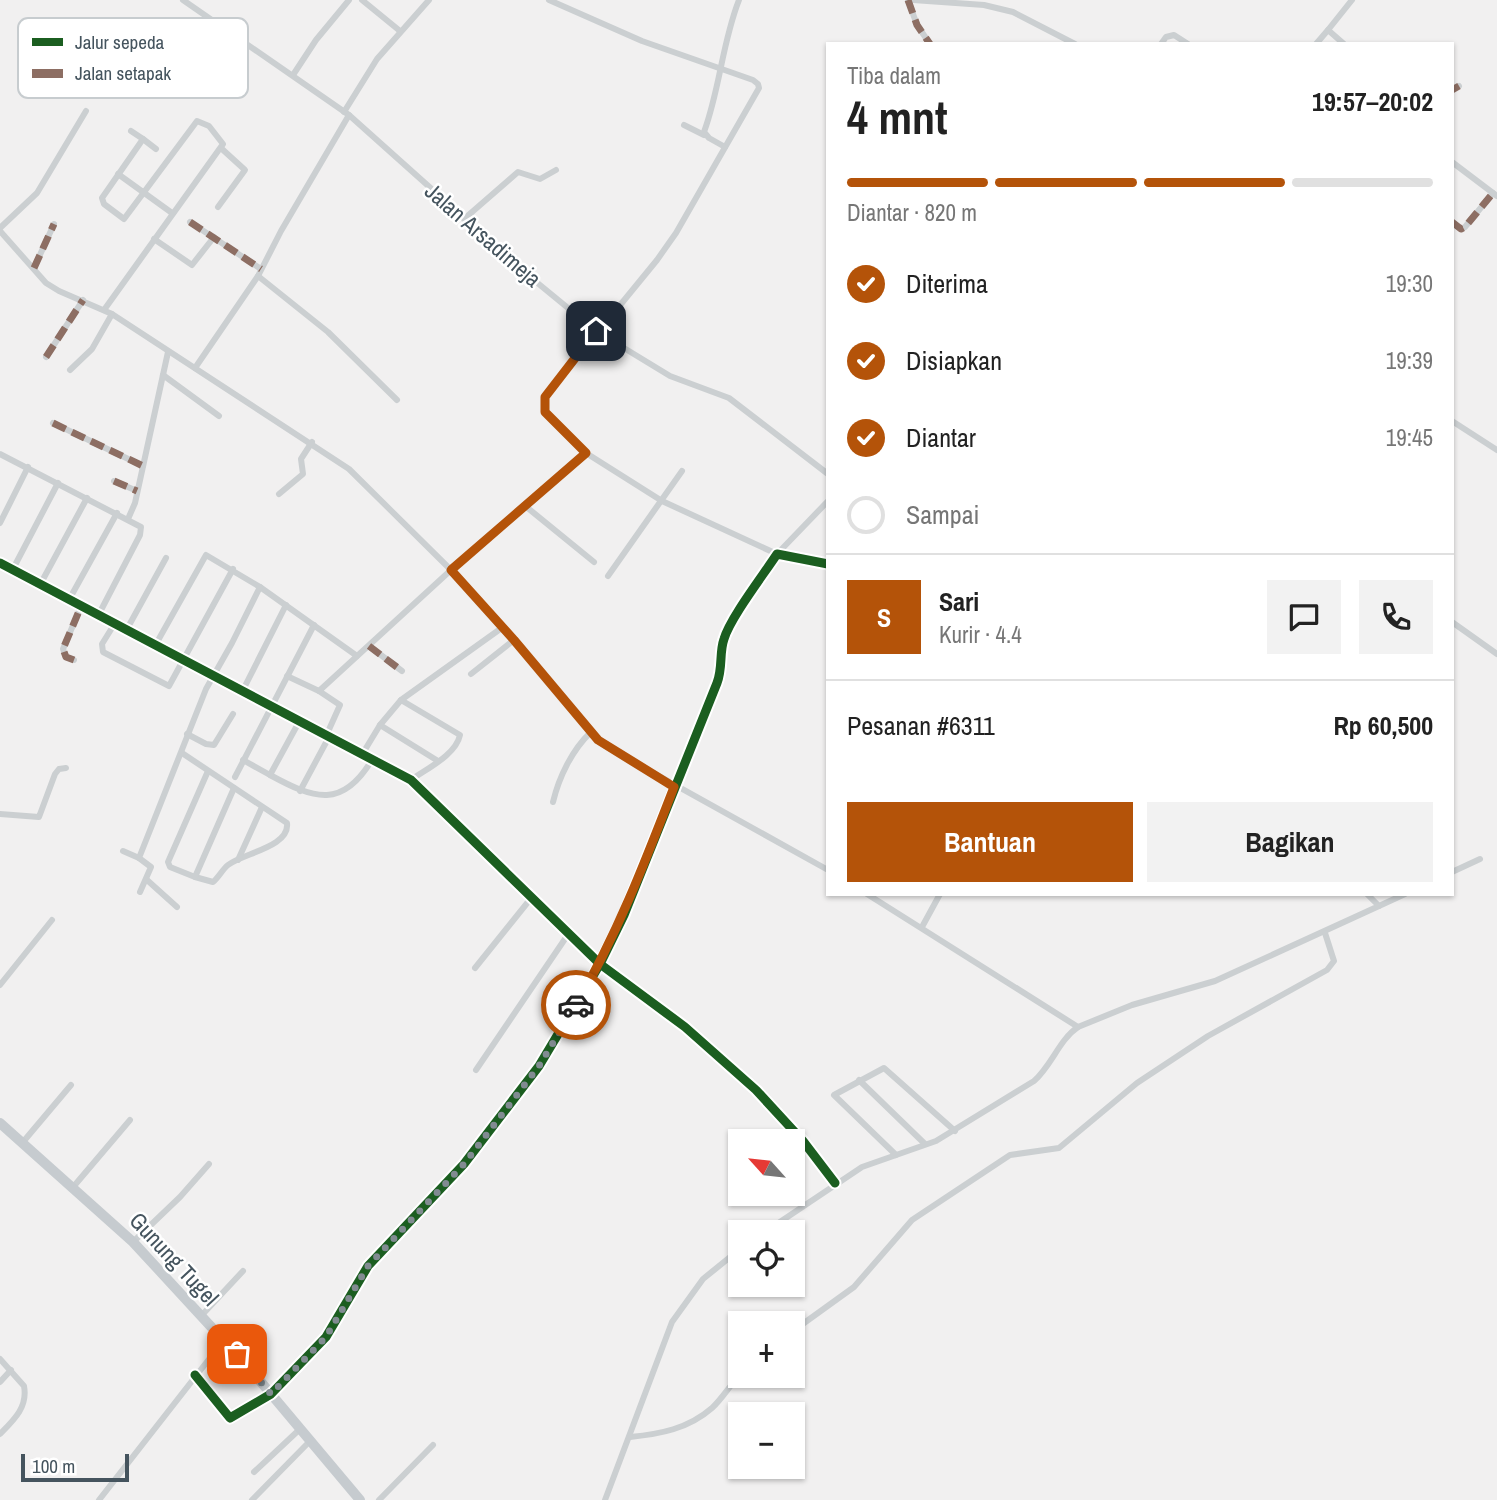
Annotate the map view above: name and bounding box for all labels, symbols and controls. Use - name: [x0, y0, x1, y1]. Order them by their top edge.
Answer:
- legend: [18, 18, 248, 98]
- text: Jalur sepeda: [75, 29, 165, 55]
- text: Jalan setapak: [75, 60, 171, 86]
- text: Tiba dalam: [847, 60, 941, 91]
- text: 19:57–20:02: [1312, 84, 1433, 119]
- text: 4 mnt: [847, 86, 948, 148]
- street label: Jalan Arsadimeja: [419, 175, 548, 294]
- text: Diantar · 820 m: [847, 197, 977, 228]
- icon: check: [847, 265, 885, 303]
- text: Diterima: [906, 266, 988, 301]
- text: 19:30: [1386, 268, 1433, 299]
- pin: [566, 301, 626, 361]
- icon: home: [577, 312, 615, 350]
- icon: check: [847, 342, 885, 380]
- text: Disiapkan: [906, 343, 1002, 378]
- text: 19:39: [1386, 345, 1433, 376]
- icon: check: [847, 419, 885, 457]
- text: Diantar: [906, 420, 976, 455]
- text: 19:45: [1386, 422, 1433, 453]
- text: Sampai: [906, 497, 979, 532]
- button: chat: [1267, 580, 1341, 654]
- button: phone: [1359, 580, 1433, 654]
- text: Sari: [939, 584, 979, 619]
- text: S: [877, 600, 891, 635]
- text: Kurir · 4.4: [939, 619, 1022, 650]
- text: Pesanan #6311: [847, 708, 995, 743]
- text: Rp 60,500: [1333, 708, 1433, 743]
- button: Bantuan: [847, 802, 1133, 882]
- button: Bagikan: [1147, 802, 1433, 882]
- courier: [541, 970, 611, 1040]
- icon: car: [557, 986, 595, 1024]
- north arrow: [728, 1129, 805, 1206]
- map controls: [728, 1129, 805, 1479]
- street label: Gunung Tugel: [123, 1205, 226, 1312]
- button: locate: [728, 1220, 805, 1297]
- button: +: [728, 1311, 805, 1388]
- pin: [207, 1324, 267, 1384]
- icon: bag: [218, 1335, 256, 1373]
- button: −: [728, 1402, 805, 1479]
- scale bar: [21, 1451, 130, 1483]
- text: 100 m: [32, 1453, 75, 1479]

